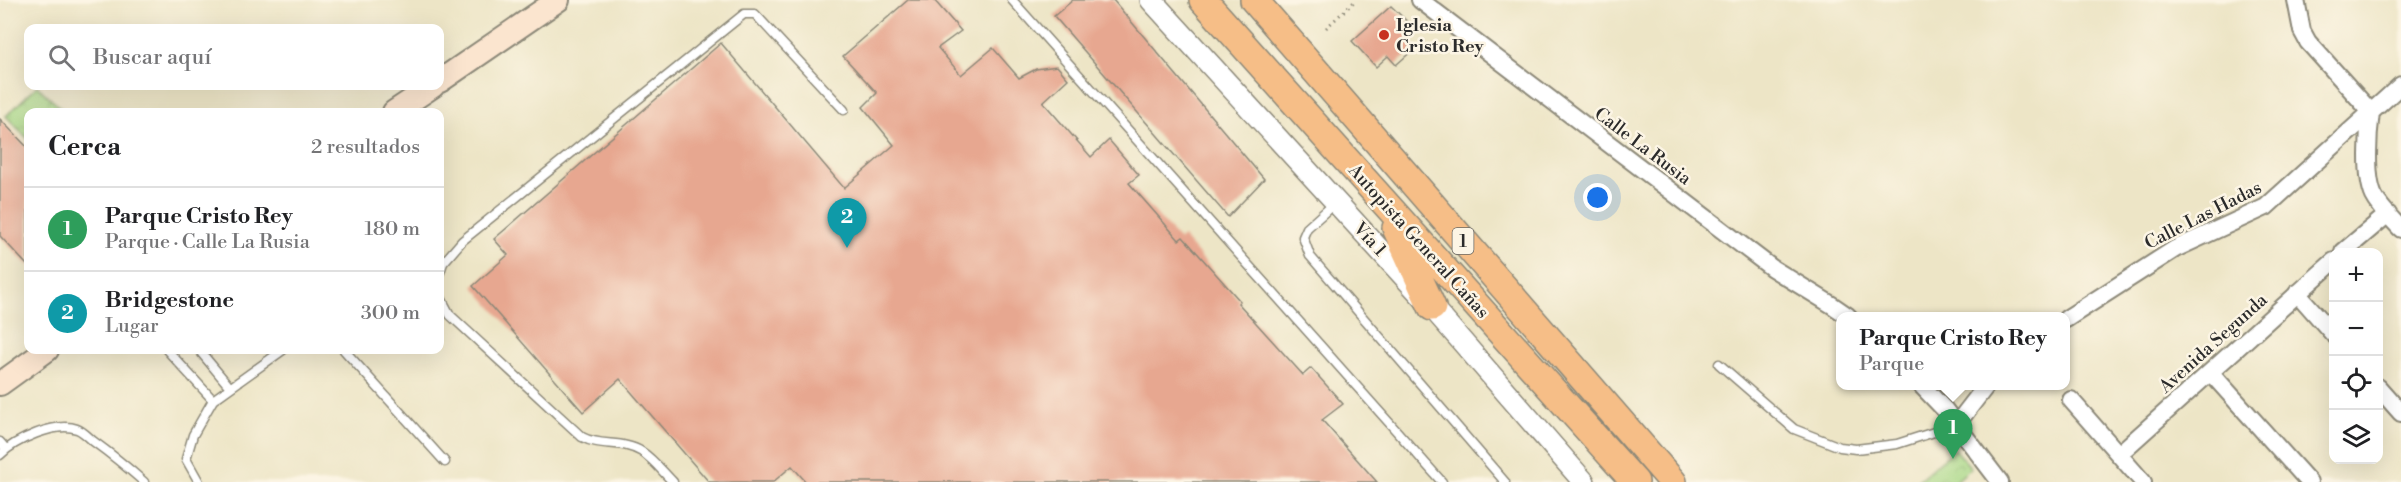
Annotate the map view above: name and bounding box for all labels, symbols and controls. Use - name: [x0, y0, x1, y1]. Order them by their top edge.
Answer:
- place label: Iglesia Cristo Rey: [1396, 14, 1485, 58]
- search box: [24, 24, 444, 90]
- marker: Iglesia Cristo Rey: [1377, 28, 1391, 42]
- icon: search: [45, 41, 78, 74]
- text: Buscar aquí: [93, 44, 211, 71]
- street label: Calle La Rusia: [1590, 103, 1696, 191]
- text: Cerca: [48, 131, 121, 163]
- text: 2 resultados: [311, 135, 420, 160]
- street label: Autopista General Cañas: [1343, 159, 1494, 323]
- street label: Calle Las Hadas: [2141, 176, 2266, 255]
- your location: [1583, 183, 1612, 212]
- pin: 2: [828, 198, 866, 248]
- text: Parque Cristo Rey: [105, 203, 293, 230]
- text: 1: [63, 217, 72, 242]
- text: 180 m: [365, 217, 420, 242]
- street label: Vía 1: [1347, 217, 1391, 261]
- road number: 1: [1452, 228, 1474, 254]
- text: Parque · Calle La Rusia: [105, 230, 310, 255]
- map controls: [2329, 248, 2383, 464]
- button: +: [2329, 248, 2383, 302]
- text: Bridgestone: [105, 287, 234, 314]
- street label: Avenida Segunda: [2154, 288, 2273, 399]
- text: 2: [61, 301, 74, 326]
- text: 300 m: [361, 301, 420, 326]
- button: −: [2329, 302, 2383, 356]
- popup: [1836, 312, 2070, 390]
- text: Lugar: [105, 314, 159, 339]
- text: Parque Cristo Rey: [1859, 325, 2047, 352]
- text: Parque: [1859, 352, 1924, 377]
- button: locate: [2329, 356, 2383, 410]
- pin: 1: [1934, 410, 1972, 459]
- button: layers: [2329, 410, 2383, 464]

